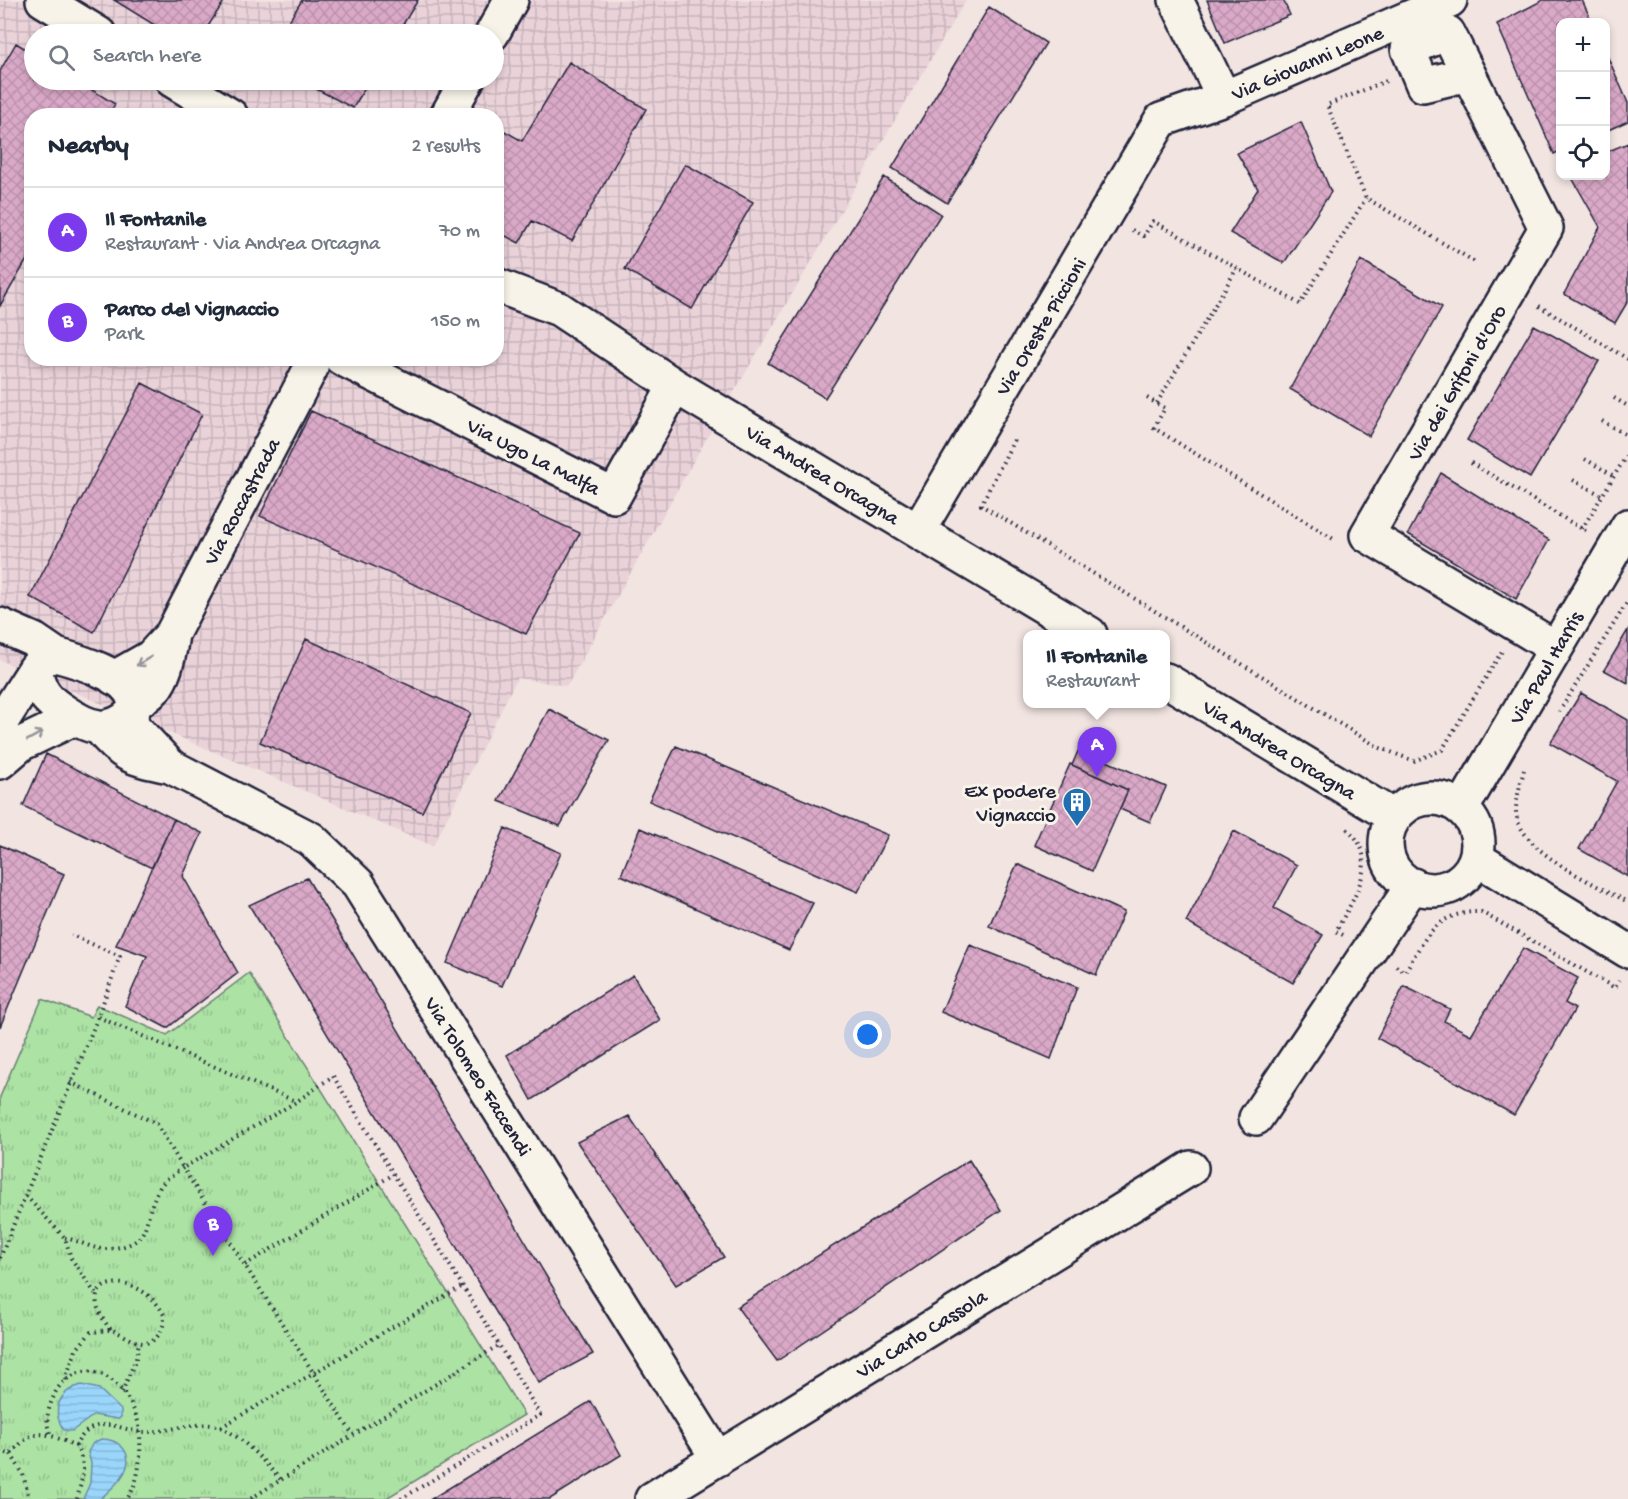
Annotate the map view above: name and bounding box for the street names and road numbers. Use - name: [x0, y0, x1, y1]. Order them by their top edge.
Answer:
- street label: Via Giovanni Leone: [1228, 22, 1389, 109]
- street label: Via Oreste Piccioni: [992, 254, 1094, 402]
- street label: Via dei Grifoni d'Oro: [1404, 301, 1514, 467]
- street label: Via Ugo La Malfa: [461, 414, 604, 504]
- street label: Via Andrea Orcagna: [739, 421, 904, 533]
- street label: Via Roccastrada: [200, 434, 289, 571]
- street label: Via Paul Harris: [1505, 607, 1591, 731]
- street label: Via Andrea Orcagna: [1196, 696, 1361, 808]
- street label: Via Tolomeo Faccendi: [416, 993, 535, 1162]
- street label: Via Carlo Cassola: [852, 1285, 994, 1387]

